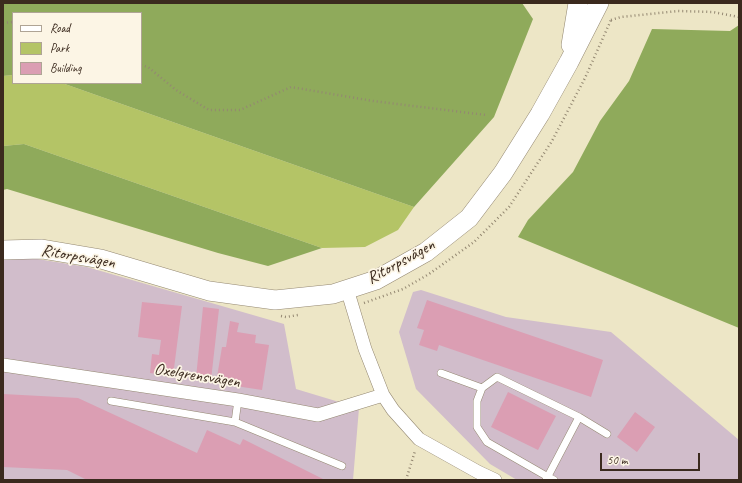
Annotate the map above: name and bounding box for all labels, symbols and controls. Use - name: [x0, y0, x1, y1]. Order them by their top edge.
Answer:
- legend: [12, 12, 142, 84]
- text: Road: [50, 20, 70, 36]
- text: Park: [50, 40, 69, 56]
- text: Building: [50, 60, 82, 76]
- street label: Ritorpsvägen: [363, 235, 439, 289]
- street label: Ritorpsvägen: [40, 240, 116, 274]
- street label: Oxelgrensvägen: [153, 359, 241, 393]
- scale bar: [602, 445, 702, 471]
- text: 50 m: [607, 452, 627, 468]

